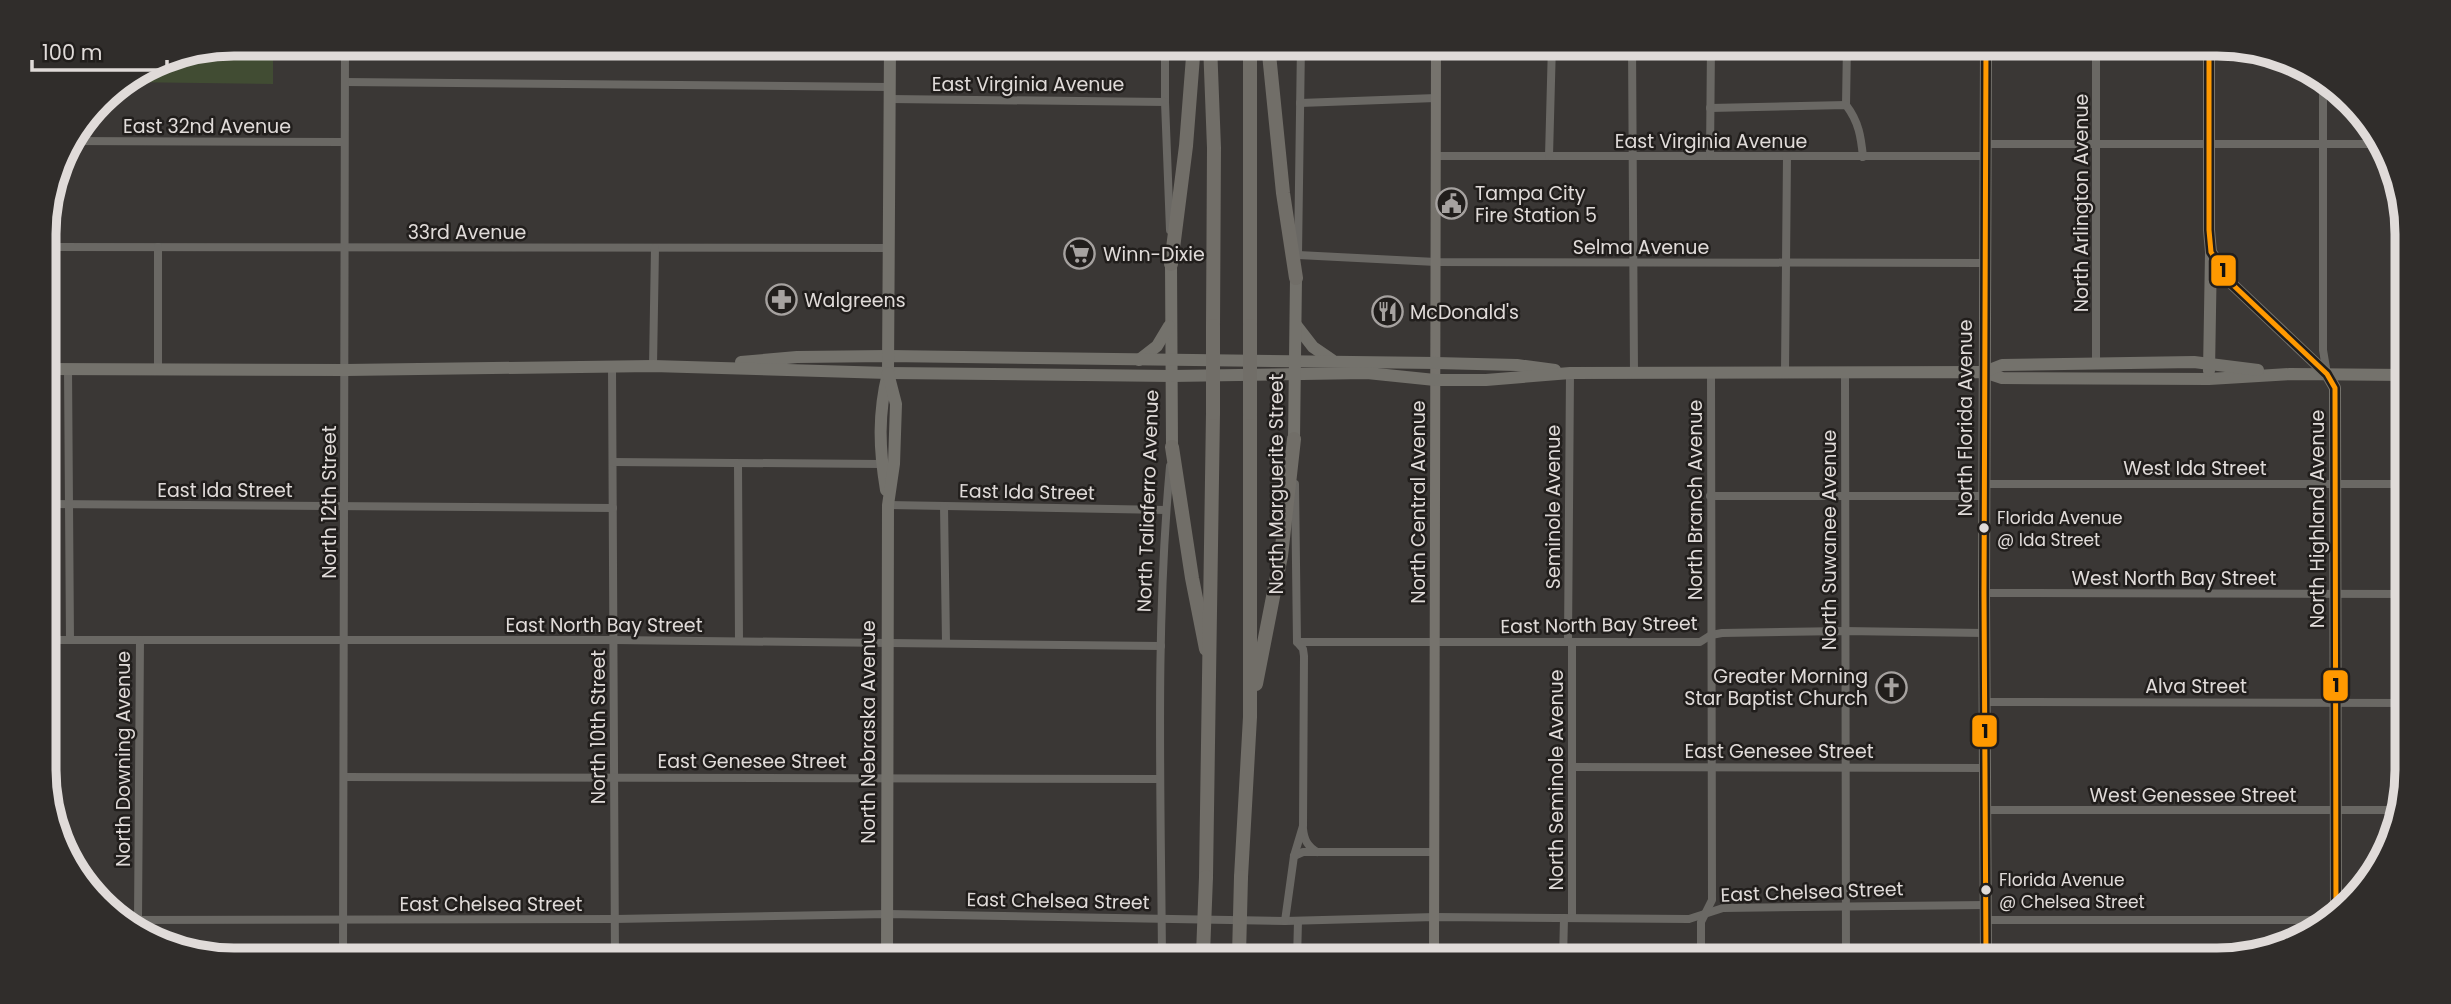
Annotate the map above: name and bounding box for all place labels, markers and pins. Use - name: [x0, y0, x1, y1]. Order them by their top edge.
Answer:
- place label: Tampa City Fire Station 5: [1475, 180, 1597, 229]
- public building icon: Tampa City Fire Station 5: [1435, 187, 1469, 221]
- supermarket icon: Winn-Dixie: [1063, 237, 1097, 271]
- place label: Winn-Dixie: [1103, 241, 1205, 268]
- pharmacy icon: Walgreens: [764, 283, 798, 317]
- place label: Walgreens: [804, 287, 906, 314]
- restaurant icon: McDonald's: [1370, 295, 1404, 329]
- place label: McDonald's: [1410, 299, 1519, 326]
- place label: Florida Avenue @ Ida Street: [1997, 506, 2123, 552]
- marker: Florida Avenue @ Ida Street: [1977, 521, 1991, 535]
- place label: Greater Morning Star Baptist Church: [1684, 663, 1868, 712]
- church icon: Greater Morning Star Baptist Church: [1874, 670, 1908, 704]
- place label: Florida Avenue @ Chelsea Street: [1999, 868, 2145, 914]
- marker: Florida Avenue @ Chelsea Street: [1979, 883, 1993, 897]

